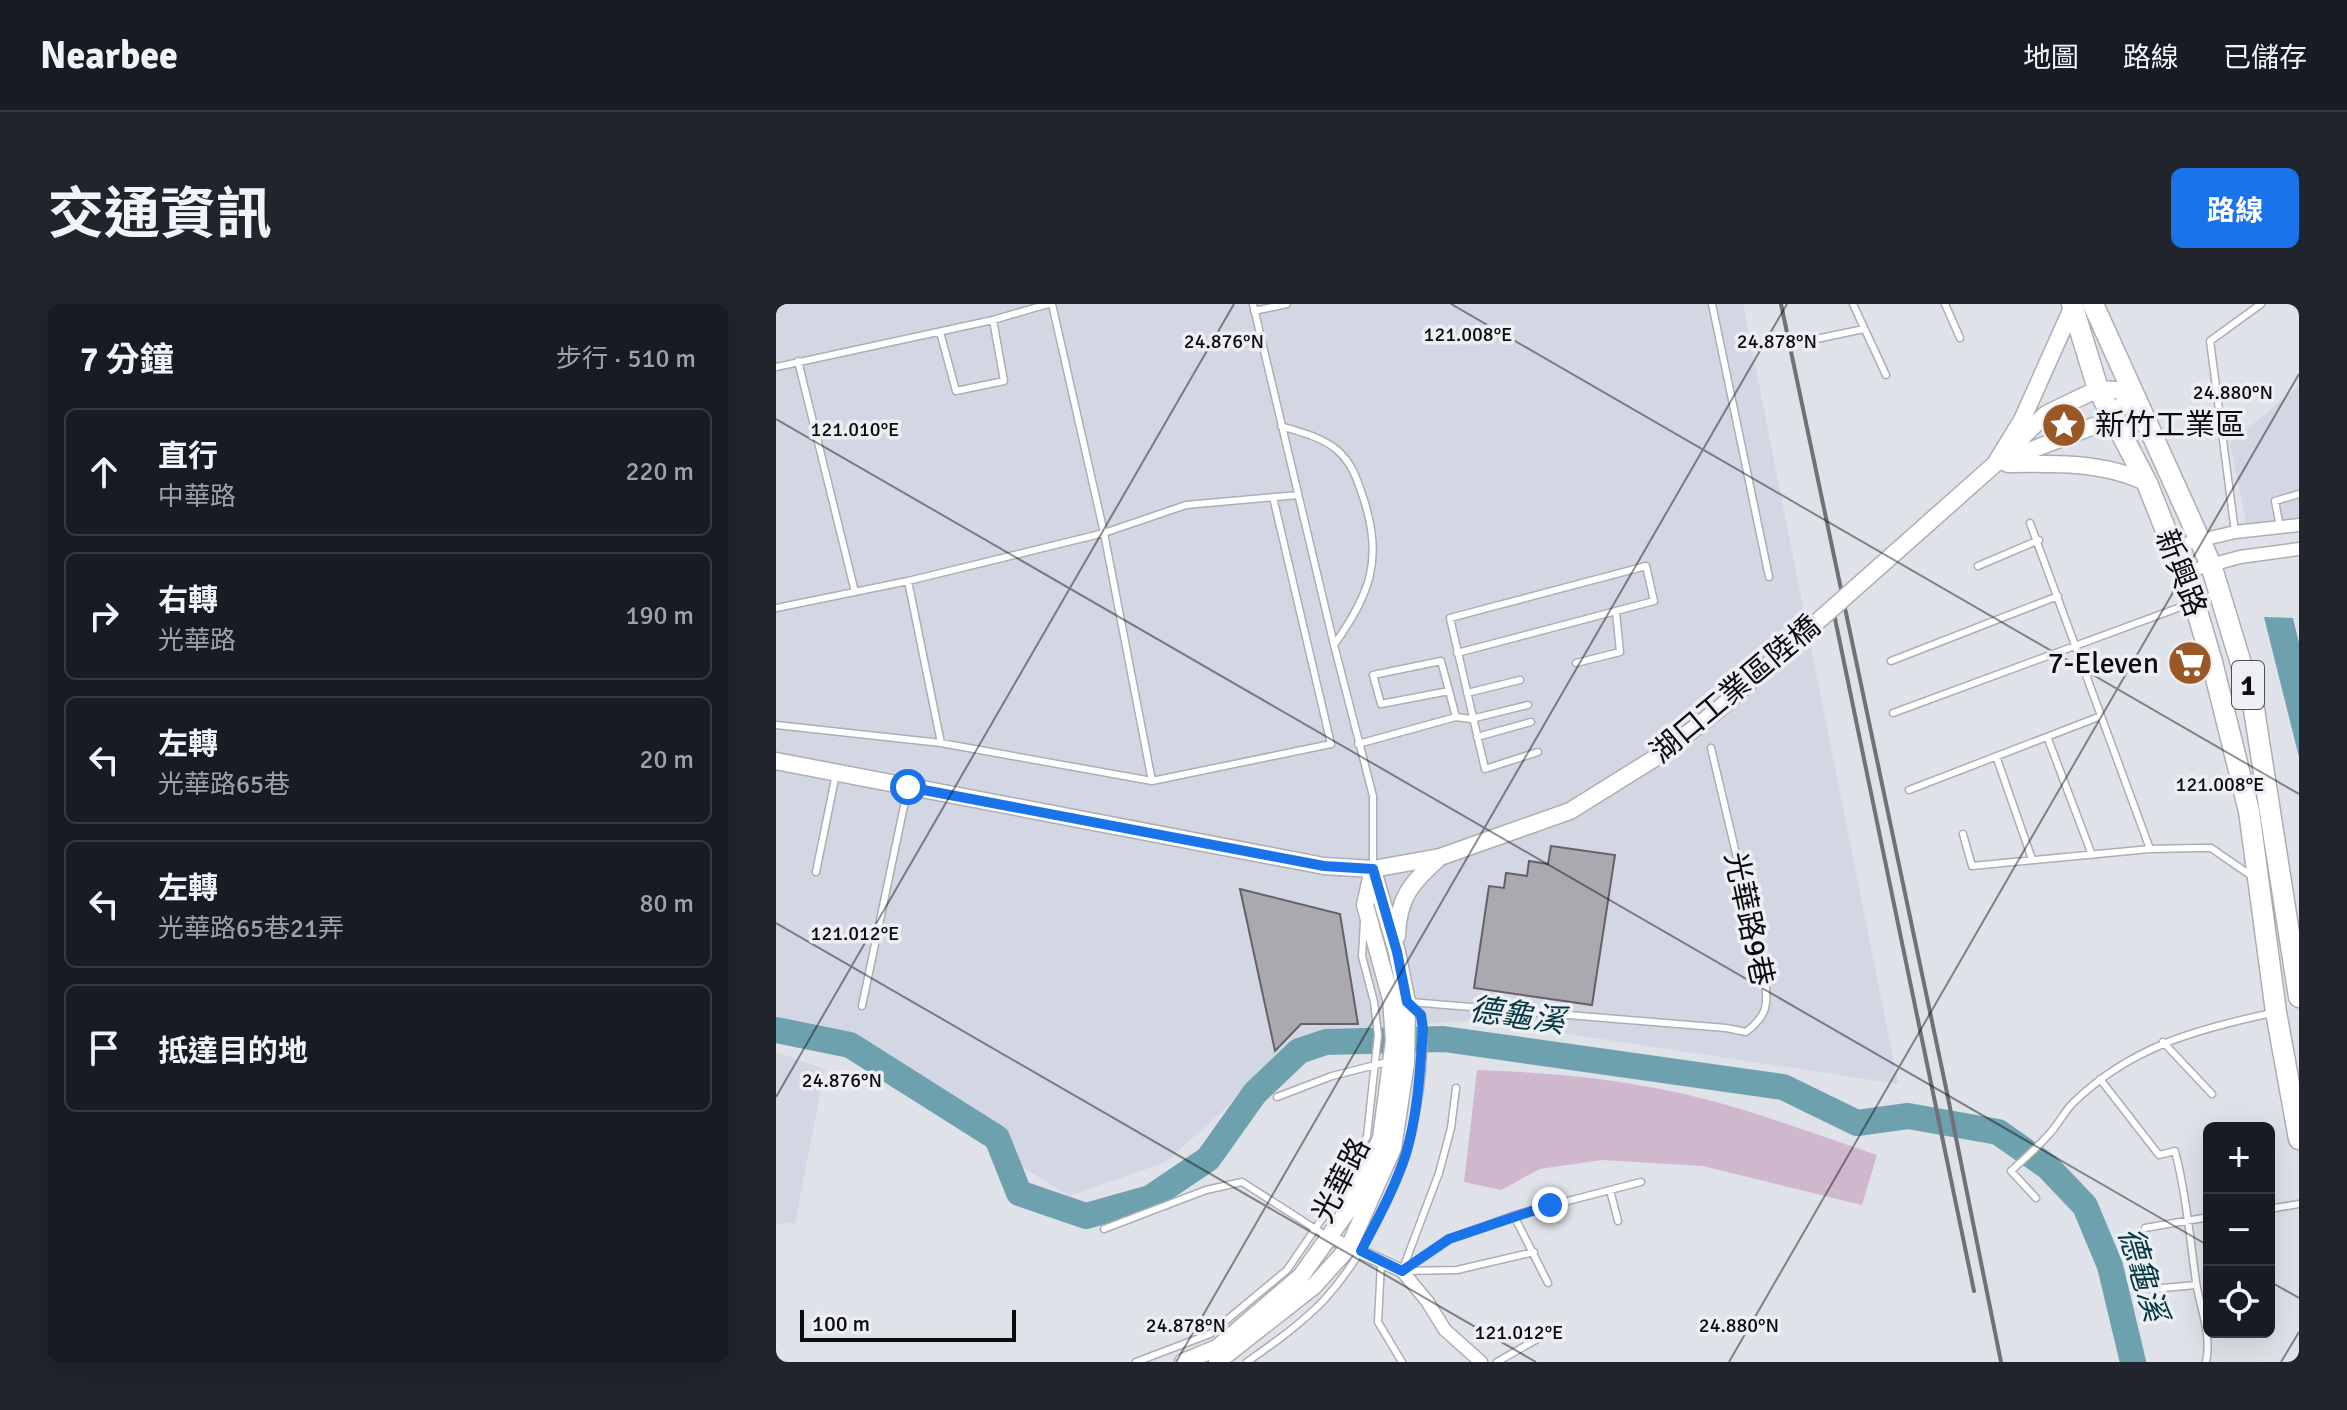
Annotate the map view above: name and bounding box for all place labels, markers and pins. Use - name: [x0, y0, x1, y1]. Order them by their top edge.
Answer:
- place icon: 新竹工業區: [2040, 401, 2088, 449]
- place label: 新竹工業區: [2095, 407, 2245, 444]
- supermarket icon: 7-Eleven: [2166, 639, 2214, 687]
- place label: 7-Eleven: [2048, 645, 2159, 682]

